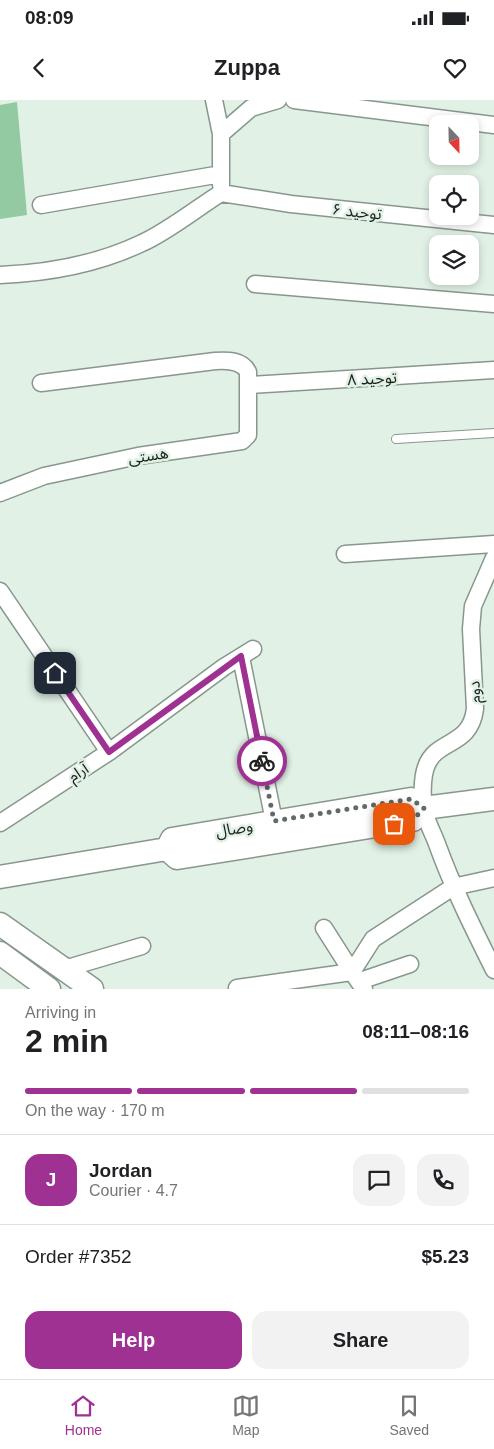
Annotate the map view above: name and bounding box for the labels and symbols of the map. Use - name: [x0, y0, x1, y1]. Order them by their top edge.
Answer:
- north arrow: [429, 115, 479, 165]
- street label: توحید ۶: [331, 200, 383, 224]
- street label: توحید ۸: [347, 369, 398, 389]
- street label: هستی: [127, 444, 170, 468]
- pin: [34, 652, 76, 694]
- street label: دوم: [466, 680, 487, 704]
- courier: [237, 736, 287, 786]
- street label: آرام: [65, 759, 95, 789]
- pin: [373, 803, 415, 845]
- street label: وصال: [214, 817, 254, 842]

